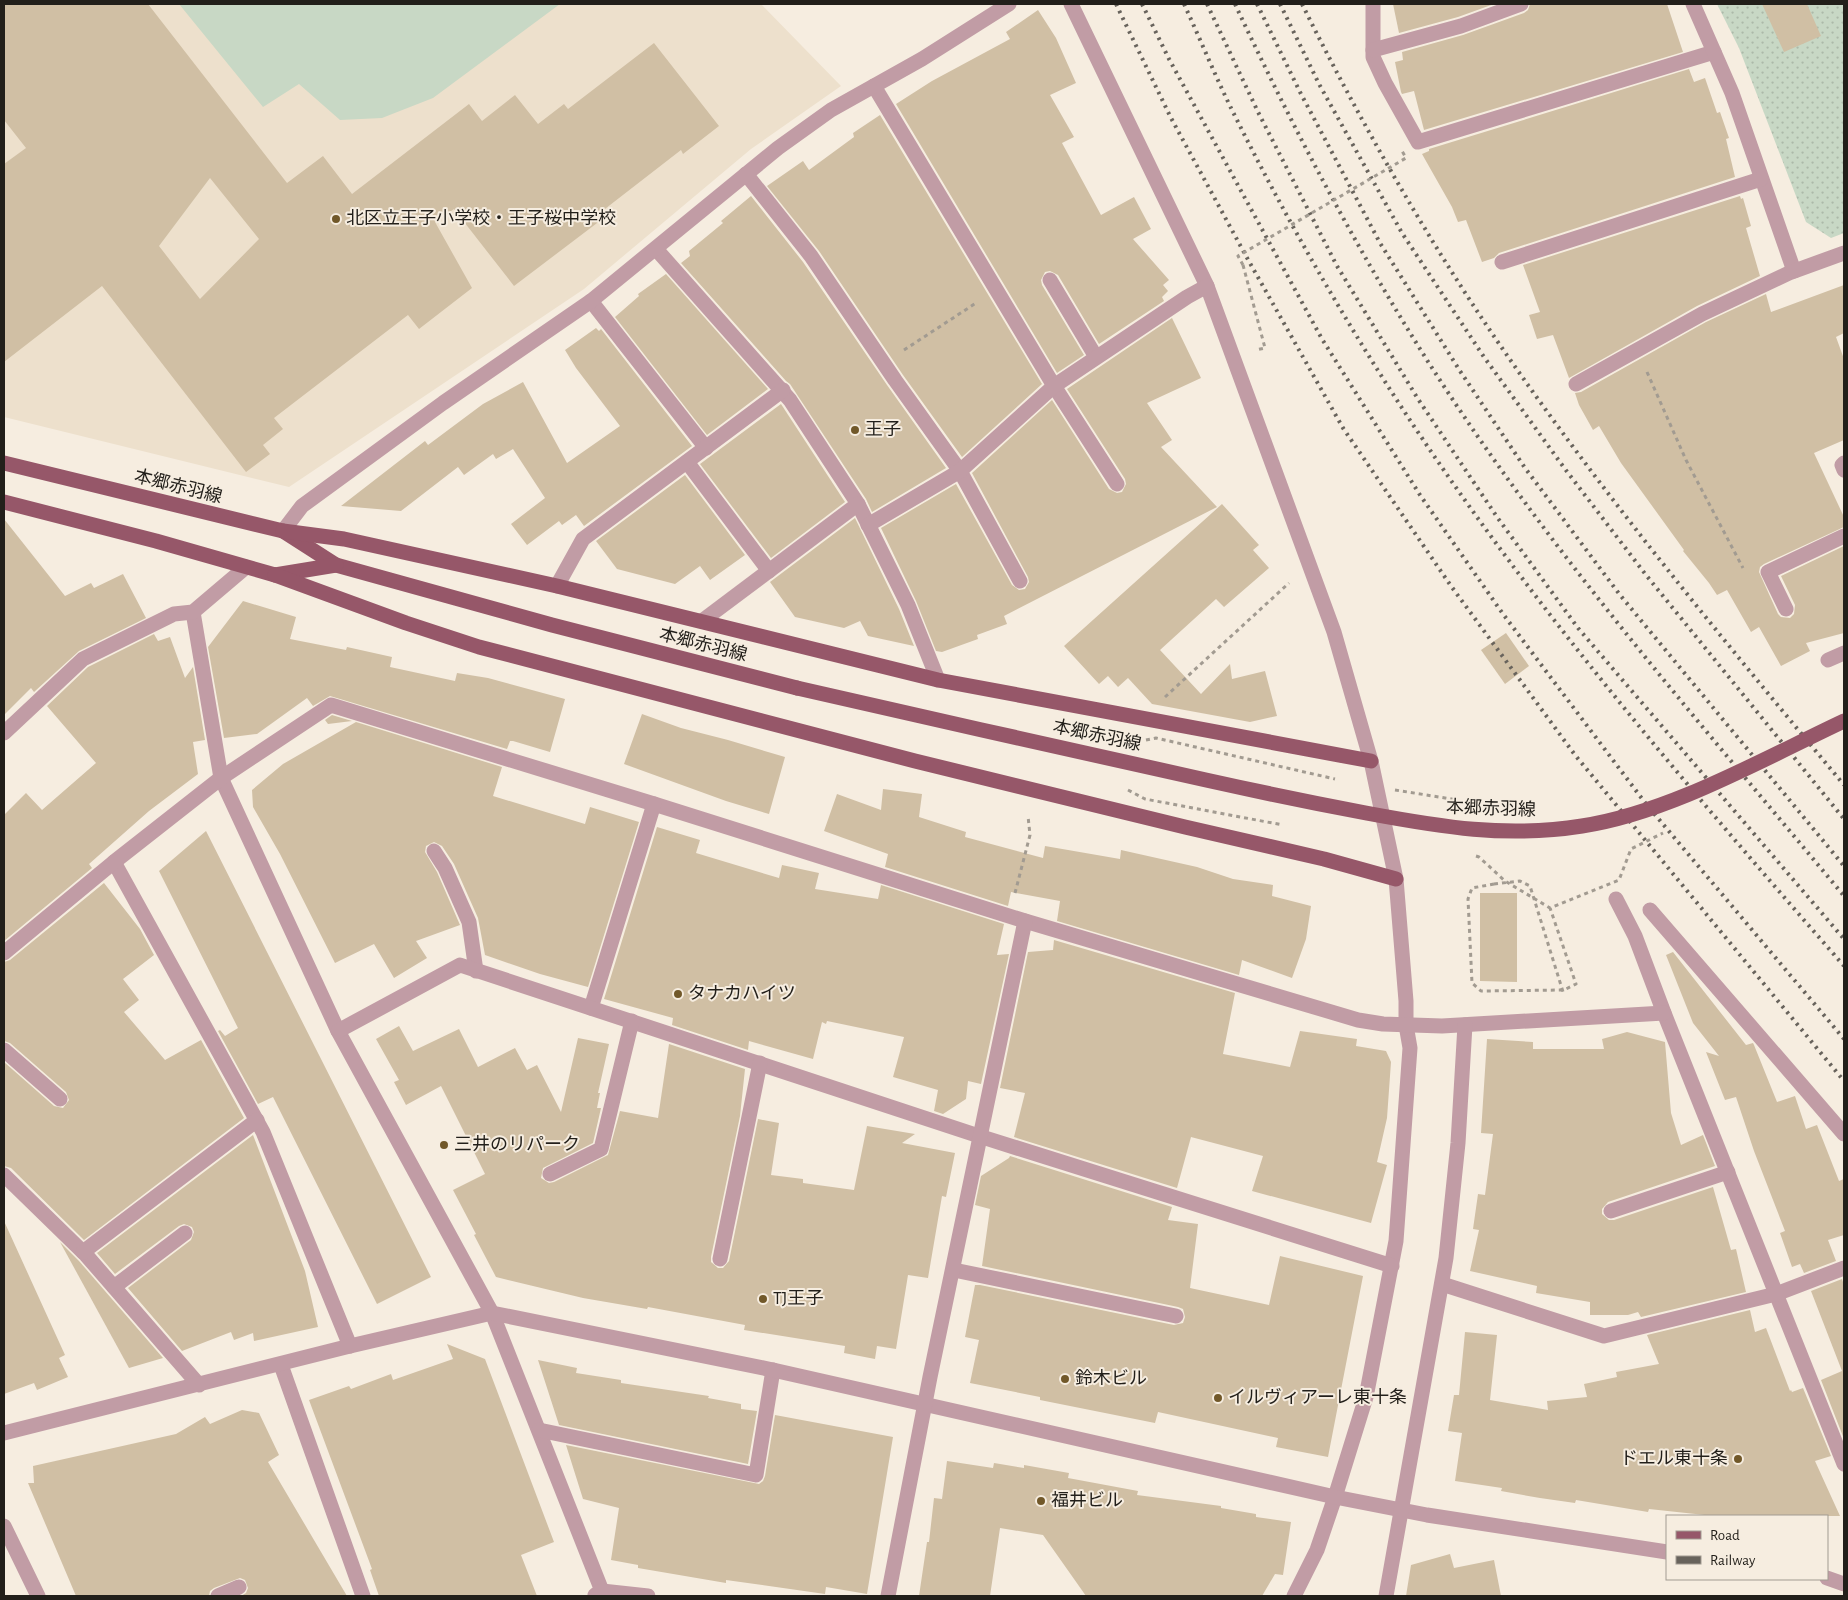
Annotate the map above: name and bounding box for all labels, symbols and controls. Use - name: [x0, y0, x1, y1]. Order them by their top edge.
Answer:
- place label: 北区立王子小学校・王子桜中学校: [346, 208, 616, 228]
- marker: 北区立王子小学校・王子桜中学校: [330, 213, 342, 225]
- place label: 王子: [865, 420, 901, 439]
- marker: 王子: [849, 424, 861, 436]
- street label: 本郷赤羽線: [132, 465, 224, 507]
- street label: 本郷赤羽線: [657, 623, 749, 665]
- street label: 本郷赤羽線: [1051, 716, 1143, 754]
- street label: 本郷赤羽線: [1446, 796, 1536, 820]
- place label: タナカハイツ: [688, 984, 796, 1003]
- marker: タナカハイツ: [672, 988, 684, 1000]
- place label: 三井のリパーク: [454, 1134, 580, 1154]
- marker: 三井のリパーク: [438, 1139, 450, 1151]
- place label: TJ王子: [773, 1289, 823, 1308]
- marker: TJ王子: [757, 1293, 769, 1305]
- place label: 鈴木ビル: [1075, 1369, 1147, 1388]
- marker: 鈴木ビル: [1059, 1373, 1071, 1385]
- place label: イルヴィアーレ東十条: [1228, 1387, 1407, 1407]
- marker: イルヴィアーレ東十条: [1212, 1392, 1224, 1404]
- place label: ドエル東十条: [1620, 1449, 1728, 1468]
- marker: ドエル東十条: [1732, 1453, 1744, 1465]
- place label: 福井ビル: [1051, 1490, 1123, 1510]
- marker: 福井ビル: [1035, 1495, 1047, 1507]
- legend: [1666, 1515, 1828, 1580]
- text: Road: [1710, 1528, 1740, 1543]
- text: Railway: [1710, 1553, 1756, 1568]

